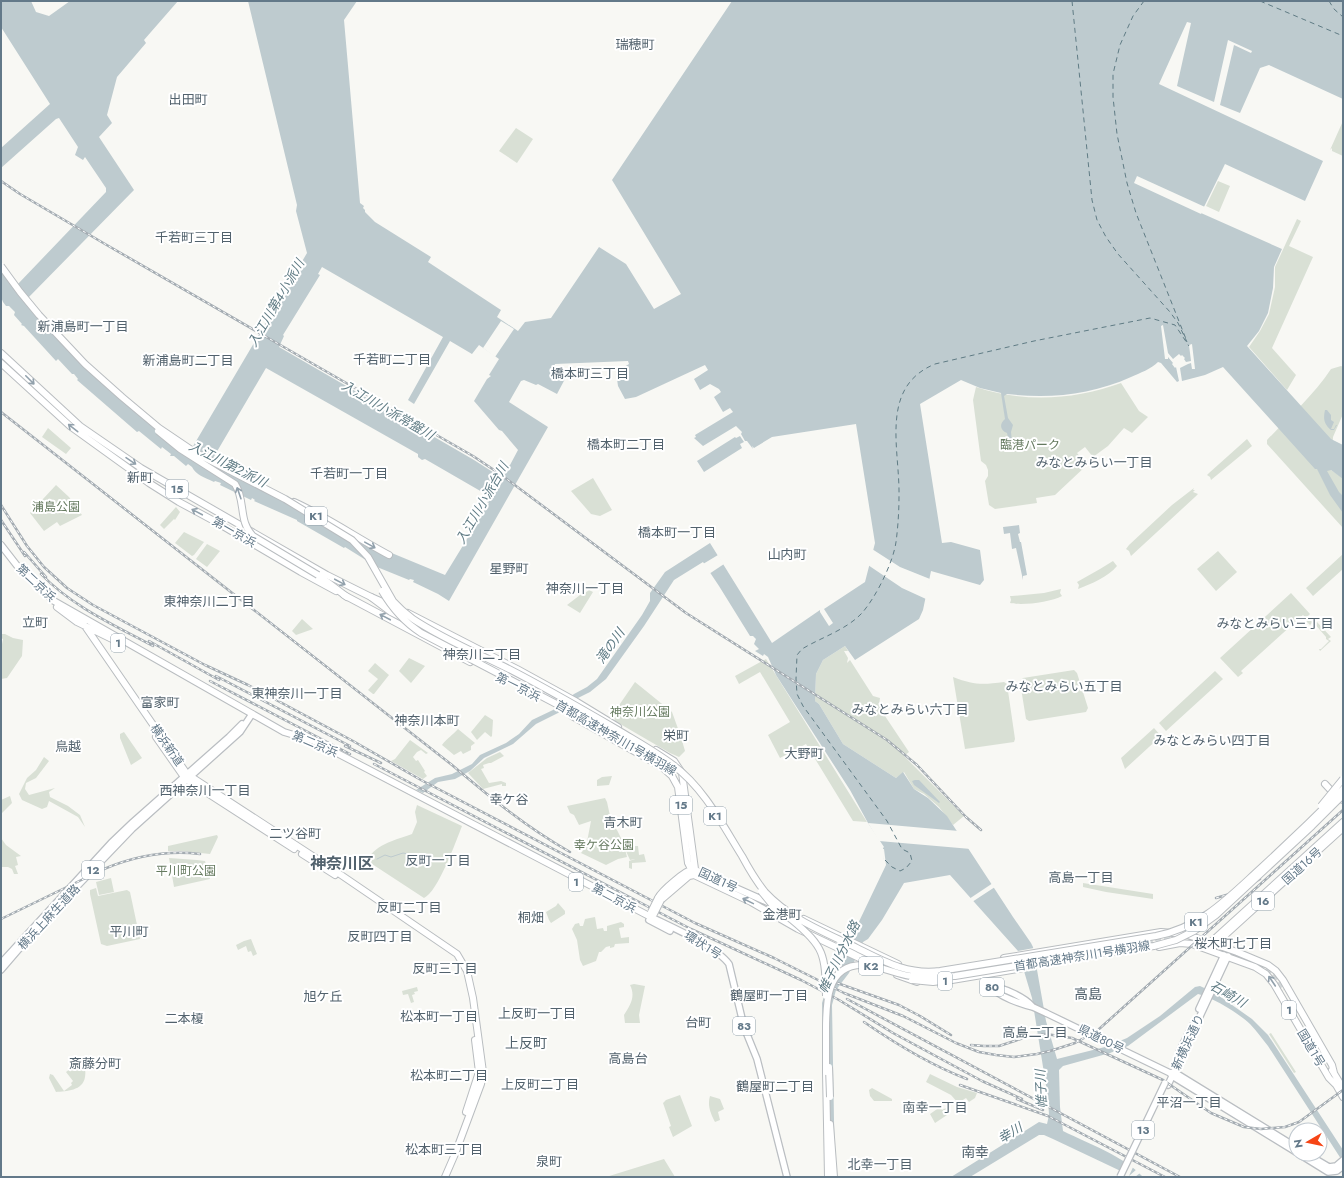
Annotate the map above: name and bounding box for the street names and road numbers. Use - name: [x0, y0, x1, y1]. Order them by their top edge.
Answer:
- road number: 15: [166, 480, 188, 498]
- road number: K1: [305, 507, 327, 525]
- street label: 第一京浜: [209, 512, 259, 552]
- street label: 第二京浜: [12, 560, 60, 606]
- road number: 1: [111, 634, 125, 652]
- street label: 第一京浜: [493, 668, 543, 706]
- street label: 首都高速神奈川1号横羽線: [552, 696, 680, 780]
- street label: 横浜新道: [146, 720, 188, 770]
- street label: 第二京浜: [289, 726, 341, 762]
- road number: 15: [670, 796, 692, 814]
- road number: K1: [704, 807, 726, 825]
- street label: 国道16号: [1278, 843, 1326, 889]
- road number: 12: [82, 861, 104, 879]
- street label: 国道1号: [695, 863, 741, 897]
- road number: 1: [569, 873, 583, 891]
- street label: 第二京浜: [589, 879, 639, 917]
- street label: 横浜上麻生道路: [14, 880, 84, 954]
- road number: 16: [1252, 892, 1274, 910]
- road number: K1: [1185, 913, 1207, 931]
- street label: 環状1号: [681, 926, 725, 964]
- street label: 首都高速神奈川1号横羽線: [1013, 936, 1151, 976]
- road number: K2: [859, 957, 883, 975]
- road number: 1: [938, 972, 952, 990]
- road number: 80: [980, 978, 1004, 996]
- road number: 1: [1282, 1001, 1296, 1019]
- street label: 新横浜通り: [1167, 1011, 1209, 1073]
- road number: 83: [733, 1017, 755, 1035]
- street label: 県道80号: [1075, 1020, 1127, 1058]
- street label: 国道1号: [1293, 1026, 1329, 1070]
- road number: 13: [1132, 1121, 1154, 1139]

